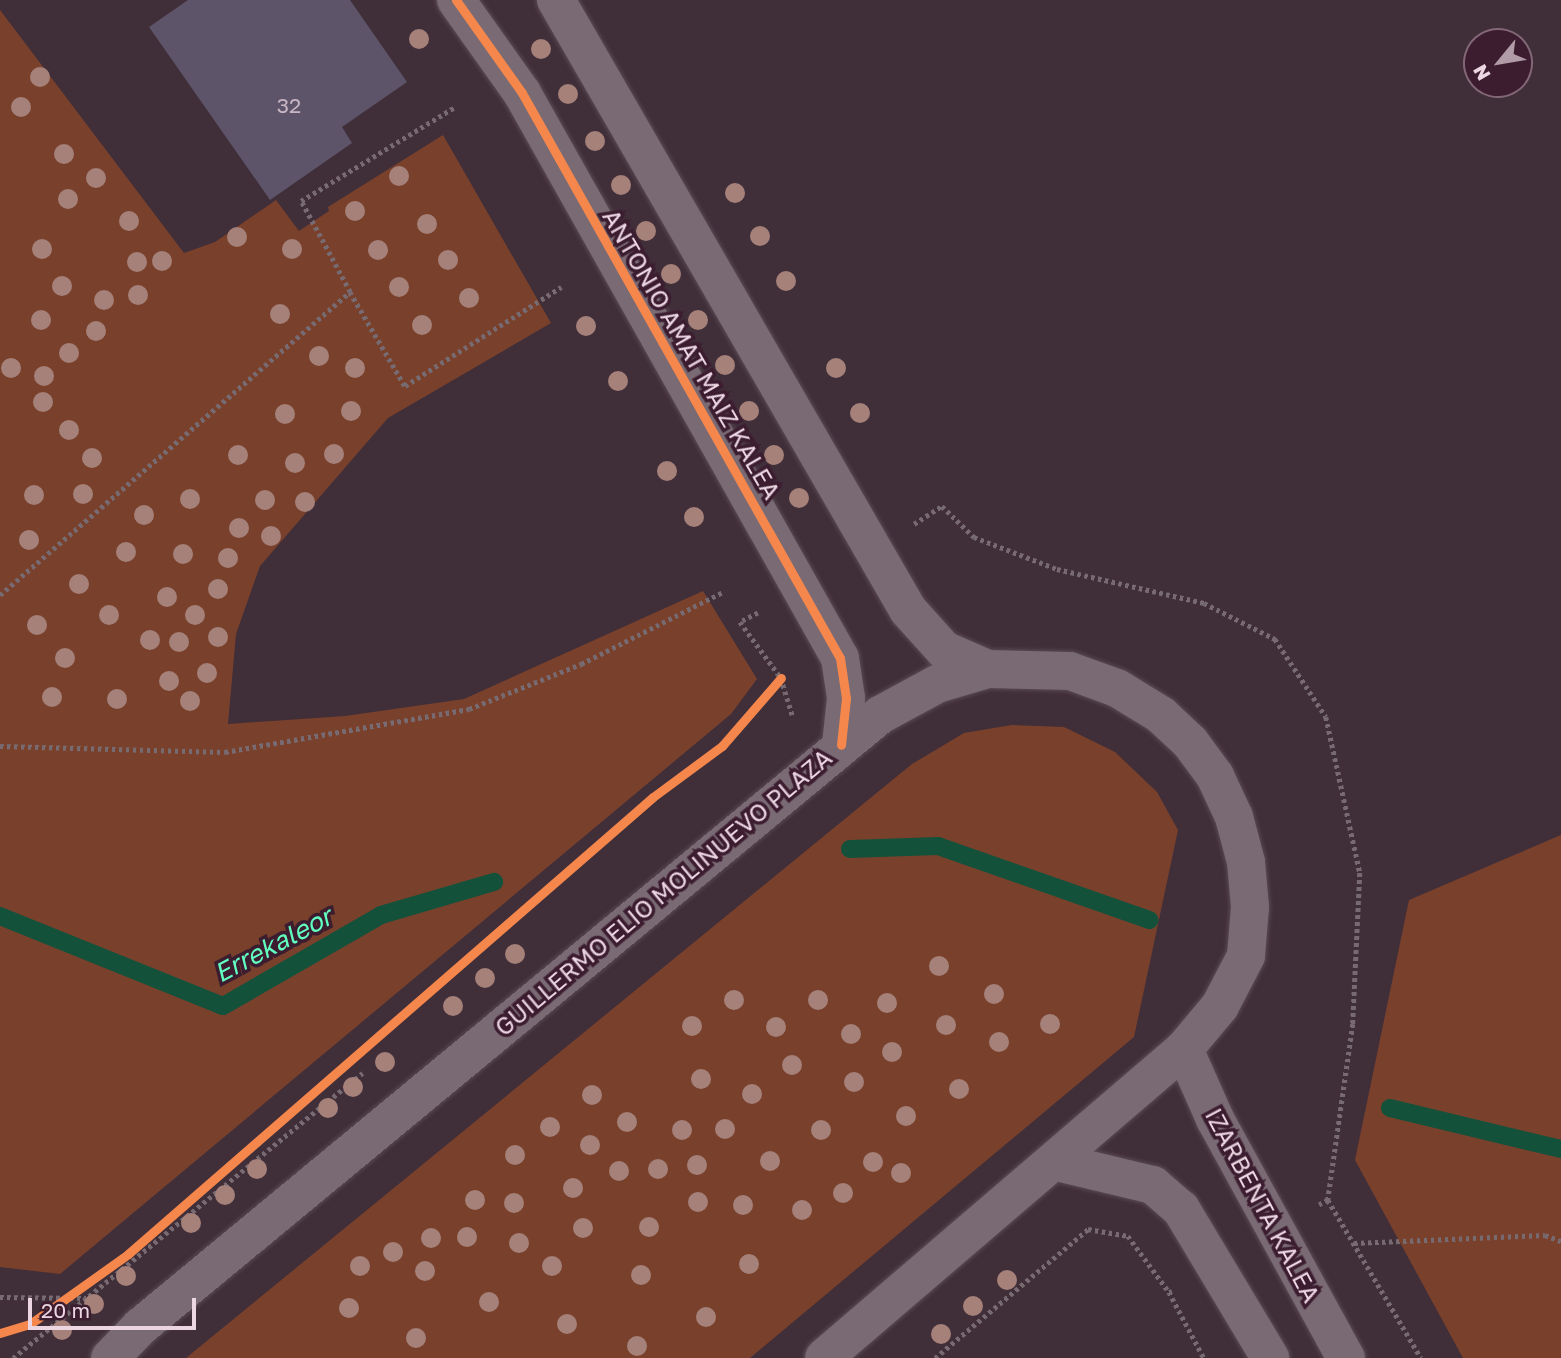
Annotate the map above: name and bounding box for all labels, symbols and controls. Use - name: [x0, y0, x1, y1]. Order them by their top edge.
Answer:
- north arrow: [1463, 28, 1533, 98]
- text: N: [1468, 61, 1495, 85]
- house number: 32: [277, 92, 301, 118]
- street label: ANTONIO AMAT MAIZ KALEA: [597, 204, 787, 504]
- street label: GUILLERMO ELIO MOLINUEVO PLAZA: [489, 743, 837, 1041]
- water label: Errekaleor: [209, 901, 337, 989]
- street label: IZARBENTA KALEA: [1200, 1103, 1326, 1307]
- scale bar: [32, 1284, 200, 1328]
- text: 20 m: [41, 1297, 90, 1323]

